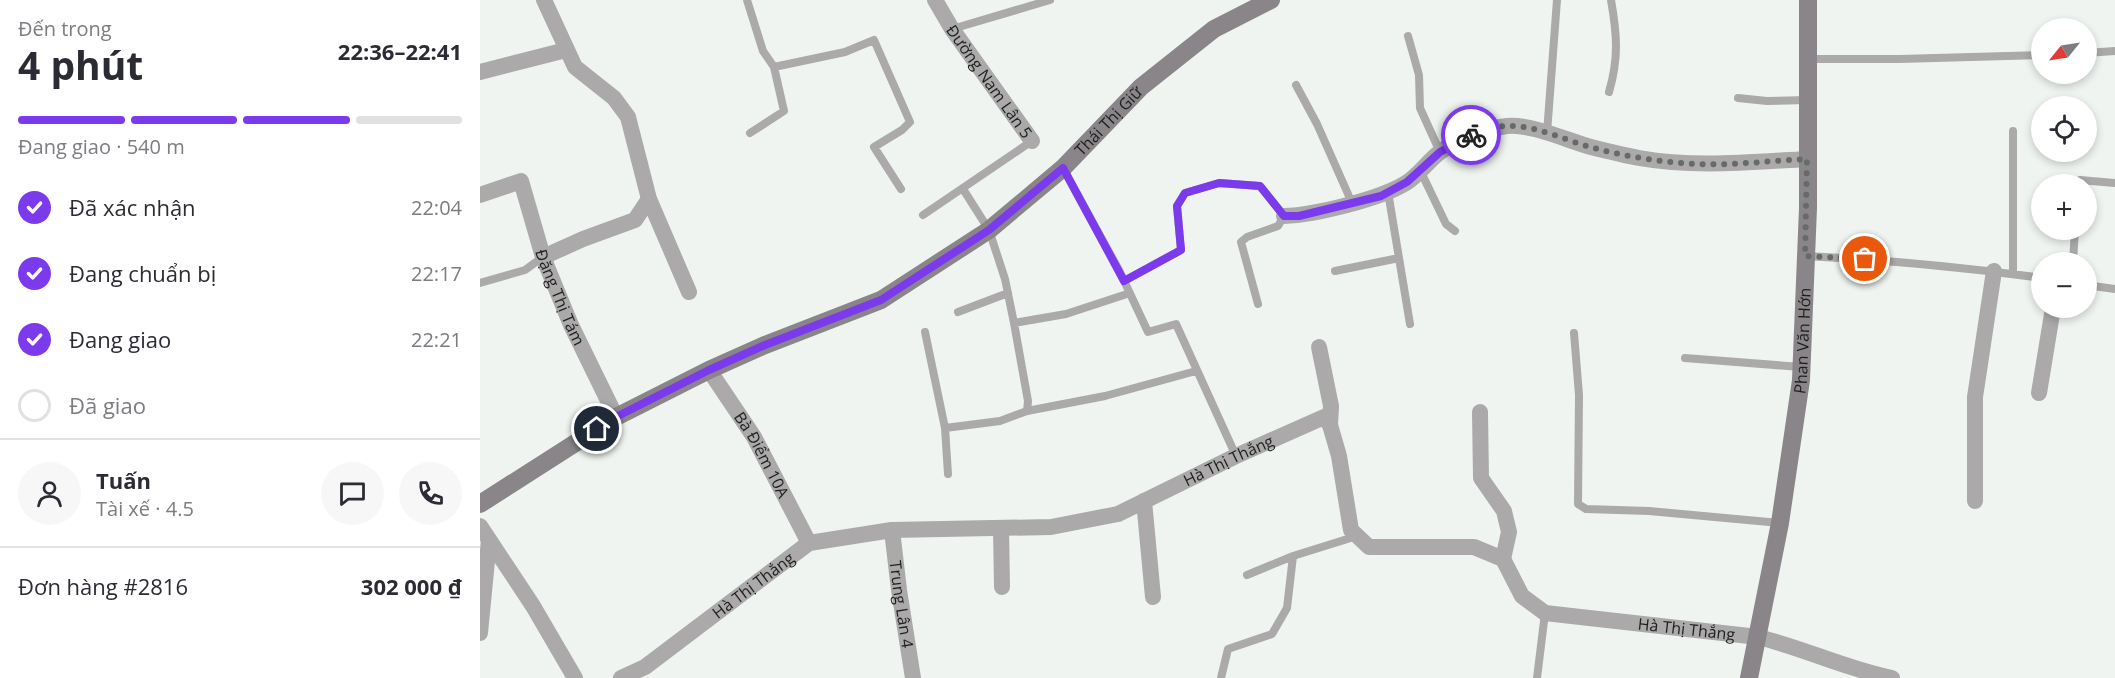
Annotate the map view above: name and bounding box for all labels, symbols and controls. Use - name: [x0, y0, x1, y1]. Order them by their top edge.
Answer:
- text: Đến trong: [18, 15, 112, 42]
- north arrow: [2031, 18, 2097, 84]
- map controls: [2031, 18, 2097, 318]
- street label: Đường Nam Lân 5: [941, 20, 1038, 143]
- text: 22:36–22:41: [338, 36, 462, 66]
- text: 4 phút: [18, 38, 143, 91]
- street label: Thái Thị Giữ: [1070, 80, 1148, 161]
- button: locate: [2031, 96, 2097, 162]
- courier: [1441, 105, 1501, 165]
- icon: bike: [1455, 119, 1488, 152]
- text: Đang giao · 540 m: [18, 133, 185, 160]
- button: +: [2031, 174, 2097, 240]
- icon: check: [18, 191, 51, 224]
- text: Đã xác nhận: [69, 192, 196, 222]
- text: 22:04: [411, 194, 462, 221]
- pin: [1839, 233, 1890, 284]
- icon: bag: [1848, 242, 1881, 275]
- street label: Đặng Thị Tám: [530, 247, 590, 349]
- button: −: [2031, 252, 2097, 318]
- icon: check: [18, 257, 51, 290]
- text: Đang chuẩn bị: [69, 258, 216, 288]
- text: 22:17: [411, 260, 462, 287]
- street label: Phan Văn Hớn: [1788, 287, 1816, 395]
- icon: check: [18, 323, 51, 356]
- text: Đang giao: [69, 324, 171, 354]
- text: 22:21: [411, 326, 462, 353]
- text: Đã giao: [69, 390, 146, 420]
- pin: [571, 403, 622, 454]
- street label: Bà Điểm 10A: [729, 407, 795, 502]
- icon: home: [580, 412, 613, 445]
- street label: Hà Thị Thắng: [1179, 430, 1277, 491]
- button: person: [18, 462, 81, 525]
- button: chat: [321, 462, 384, 525]
- button: phone: [399, 462, 462, 525]
- text: Tuấn: [96, 465, 151, 495]
- text: Tài xế · 4.5: [96, 495, 194, 522]
- street label: Hà Thị Thắng: [708, 547, 799, 623]
- street label: Trung Lân 4: [885, 559, 919, 650]
- text: Đơn hàng #2816: [18, 571, 188, 601]
- text: 302 000 ₫: [361, 571, 462, 601]
- street label: Hà Thị Thắng: [1637, 613, 1737, 645]

